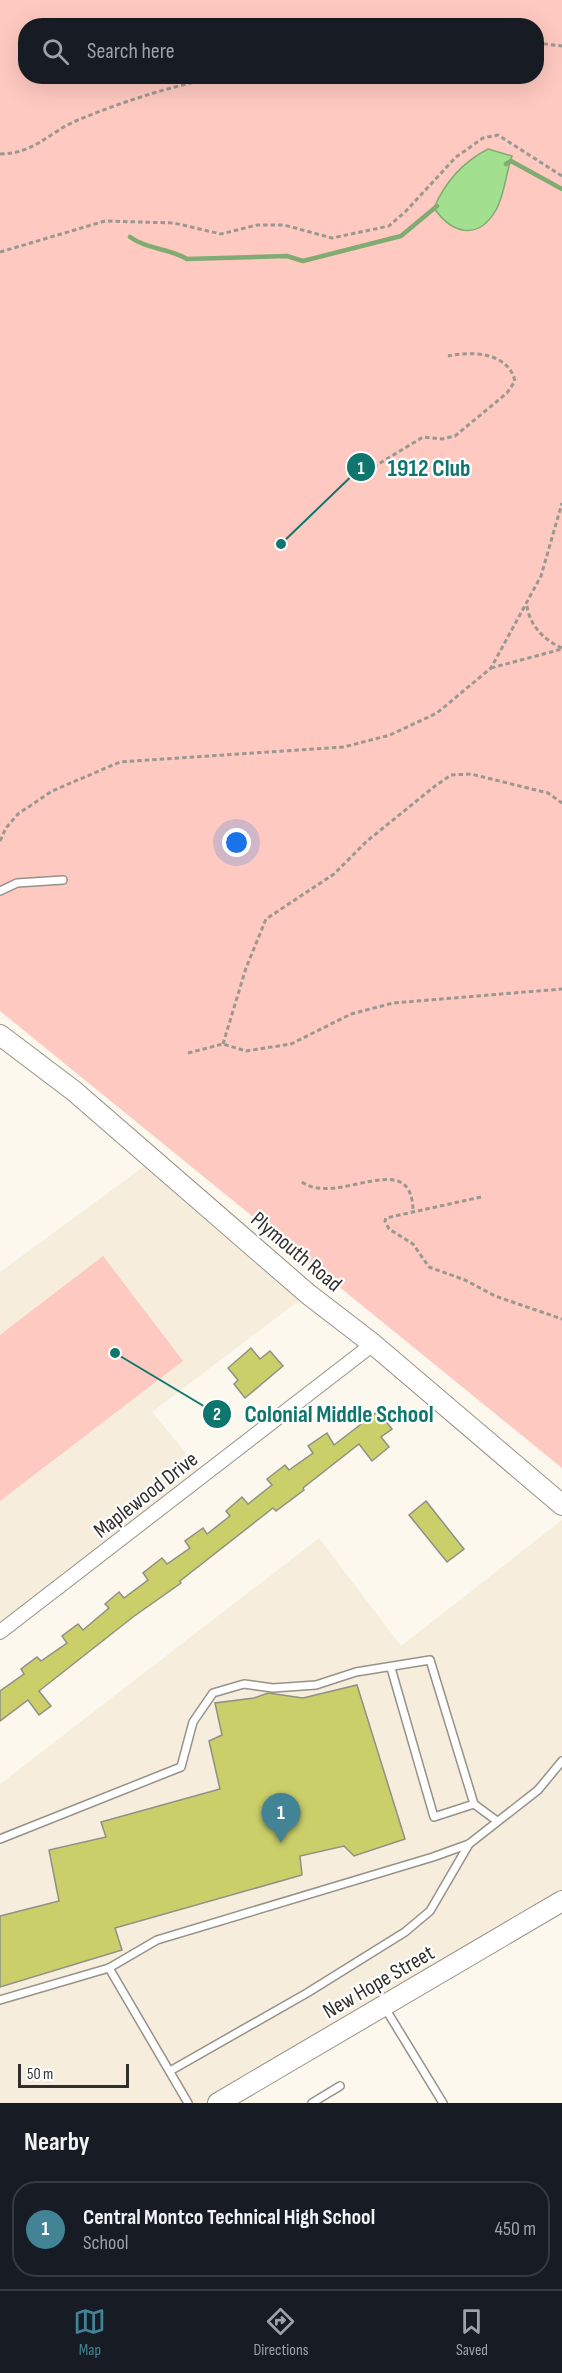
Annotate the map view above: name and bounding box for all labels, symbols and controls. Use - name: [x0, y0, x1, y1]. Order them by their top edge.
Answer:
- search box: [18, 18, 544, 84]
- icon: search: [39, 35, 72, 68]
- text: Search here: [87, 38, 174, 65]
- callout: 1912 Club: [346, 446, 482, 488]
- text: 1912 Club: [388, 454, 470, 483]
- text: 1: [357, 458, 365, 479]
- your location: [222, 828, 251, 857]
- street label: Plymouth Road: [245, 1206, 347, 1298]
- callout: Colonial Middle School: [202, 1393, 446, 1435]
- text: Colonial Middle School: [244, 1400, 434, 1429]
- text: 2: [213, 1404, 221, 1425]
- street label: Maplewood Drive: [88, 1446, 204, 1544]
- pin: 1: [262, 1794, 300, 1843]
- street label: New Hope Street: [318, 1939, 439, 2025]
- scale bar: [18, 2061, 129, 2088]
- text: 50 m: [27, 2065, 53, 2084]
- text: Nearby: [24, 2127, 90, 2158]
- text: Central Montco Technical High School: [83, 2204, 375, 2231]
- text: 1: [42, 2217, 49, 2241]
- text: 450 m: [495, 2217, 536, 2241]
- text: School: [83, 2231, 128, 2255]
- tab: Map: [73, 2305, 106, 2360]
- tab: Directions: [253, 2305, 308, 2360]
- tab: Saved: [455, 2305, 488, 2360]

